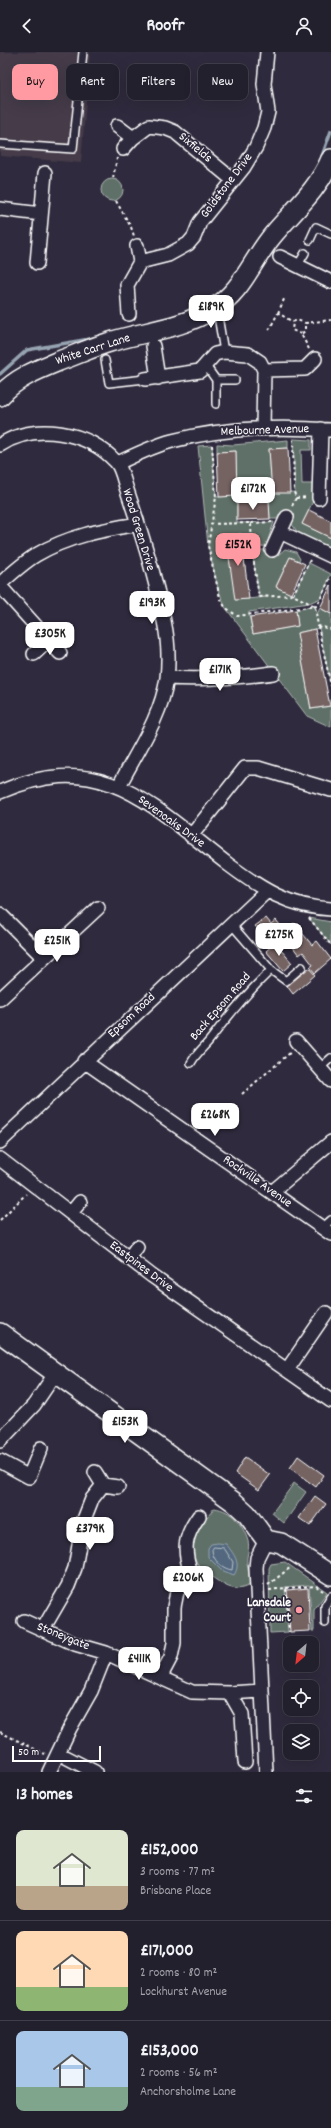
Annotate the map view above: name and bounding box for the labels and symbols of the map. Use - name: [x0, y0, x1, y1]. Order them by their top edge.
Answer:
- street label: Sixfields: [174, 128, 216, 168]
- street label: Goldstone Drive: [196, 149, 258, 223]
- pin: £189K: [183, 295, 239, 329]
- street label: White Carr Lane: [53, 329, 133, 371]
- street label: Melbourne Avenue: [220, 420, 310, 442]
- pin: £172K: [225, 477, 281, 511]
- street label: Wood Green Drive: [116, 487, 160, 574]
- pin: £152K: [210, 533, 266, 567]
- pin: £193K: [124, 591, 180, 625]
- pin: £305K: [22, 622, 78, 656]
- pin: £171K: [192, 658, 248, 692]
- street label: Sevenoaks Drive: [133, 791, 209, 853]
- pin: £275K: [251, 923, 307, 957]
- pin: £251K: [29, 929, 85, 963]
- street label: Back Epsom Road: [186, 969, 256, 1045]
- street label: Epsom Road: [104, 989, 160, 1043]
- pin: £268K: [187, 1103, 243, 1137]
- street label: Rockville Avenue: [218, 1151, 296, 1213]
- street label: Eastpines Drive: [105, 1237, 177, 1298]
- pin: £153K: [97, 1410, 153, 1444]
- pin: £379K: [62, 1517, 118, 1551]
- pin: £206K: [160, 1566, 216, 1600]
- place label: Lansdale Court: [247, 1594, 291, 1628]
- marker: Lansdale Court: [294, 1605, 304, 1615]
- street label: Stoneygate: [34, 1618, 93, 1656]
- north arrow: [283, 1636, 319, 1672]
- pin: £411K: [111, 1647, 167, 1681]
- scale bar: [12, 1744, 101, 1763]

